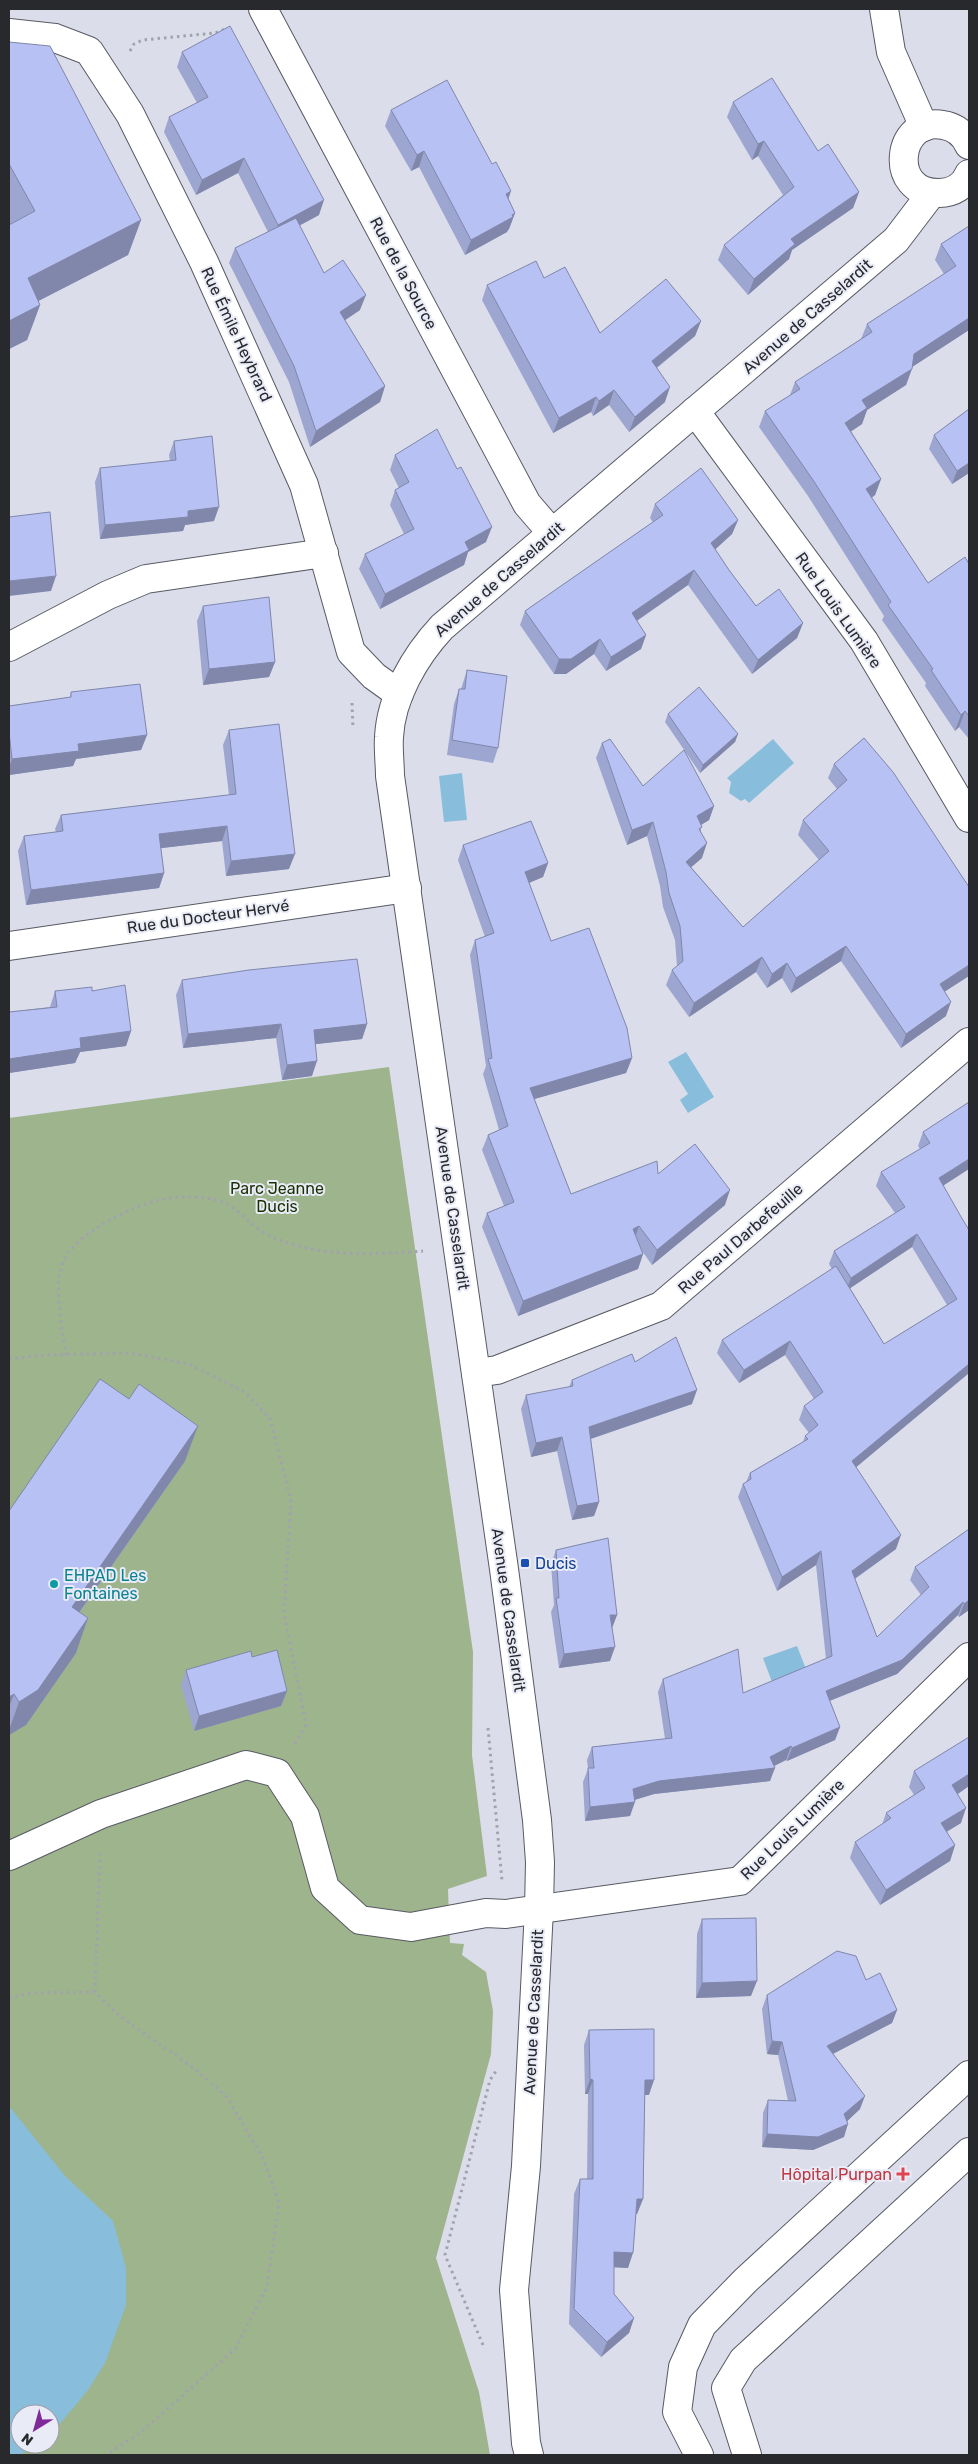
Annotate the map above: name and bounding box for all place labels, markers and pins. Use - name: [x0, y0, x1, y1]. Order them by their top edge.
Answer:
- place label: Ducis: [535, 1554, 577, 1573]
- marker: Ducis: [519, 1557, 531, 1569]
- place label: EHPAD Les Fontaines: [64, 1566, 146, 1603]
- marker: EHPAD Les Fontaines: [48, 1578, 60, 1590]
- place label: Hôpital Purpan: [781, 2165, 892, 2184]
- marker: Hôpital Purpan: [896, 2167, 910, 2181]

